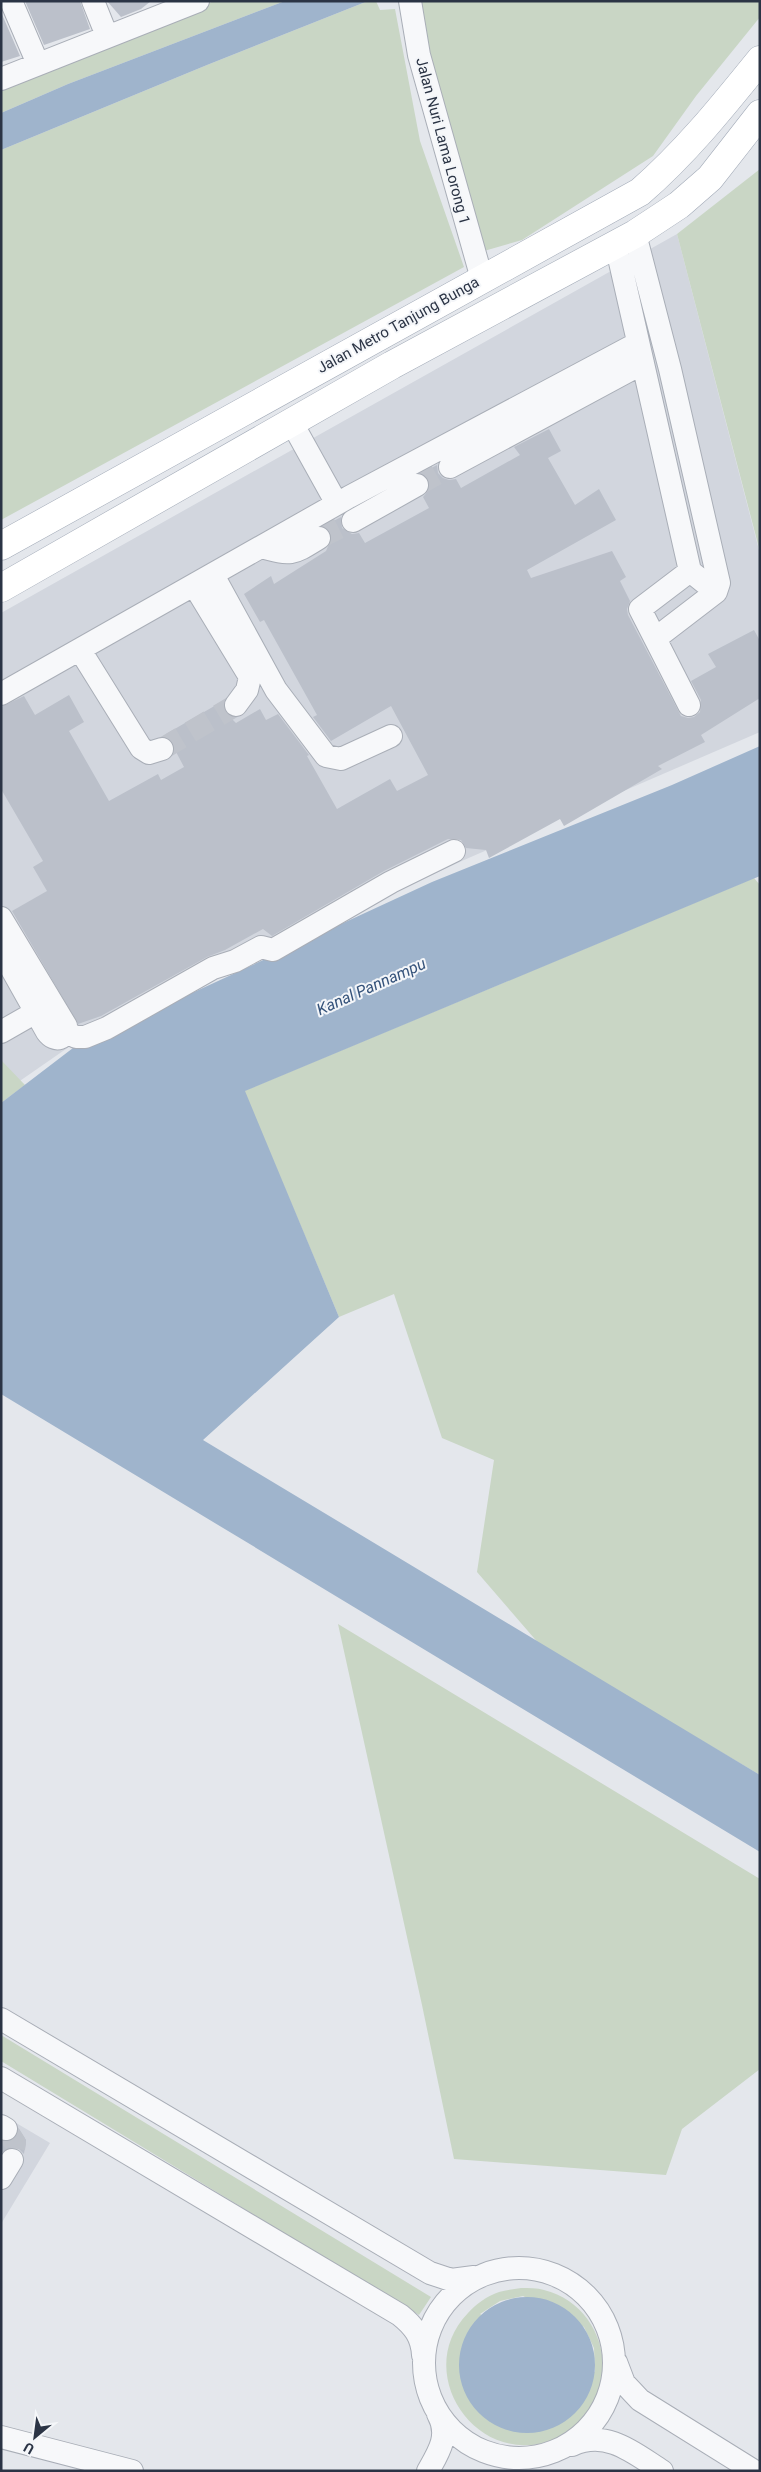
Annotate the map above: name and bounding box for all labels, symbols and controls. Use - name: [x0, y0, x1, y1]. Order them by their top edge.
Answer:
- street label: Jalan Nuri Lama Lorong 1: [412, 56, 474, 226]
- street label: Jalan Metro Tanjung Bunga: [314, 273, 482, 377]
- water label: Kanal Pannampu: [314, 954, 429, 1019]
- north arrow: [10, 2412, 60, 2462]
- text: U: [21, 2439, 37, 2458]

